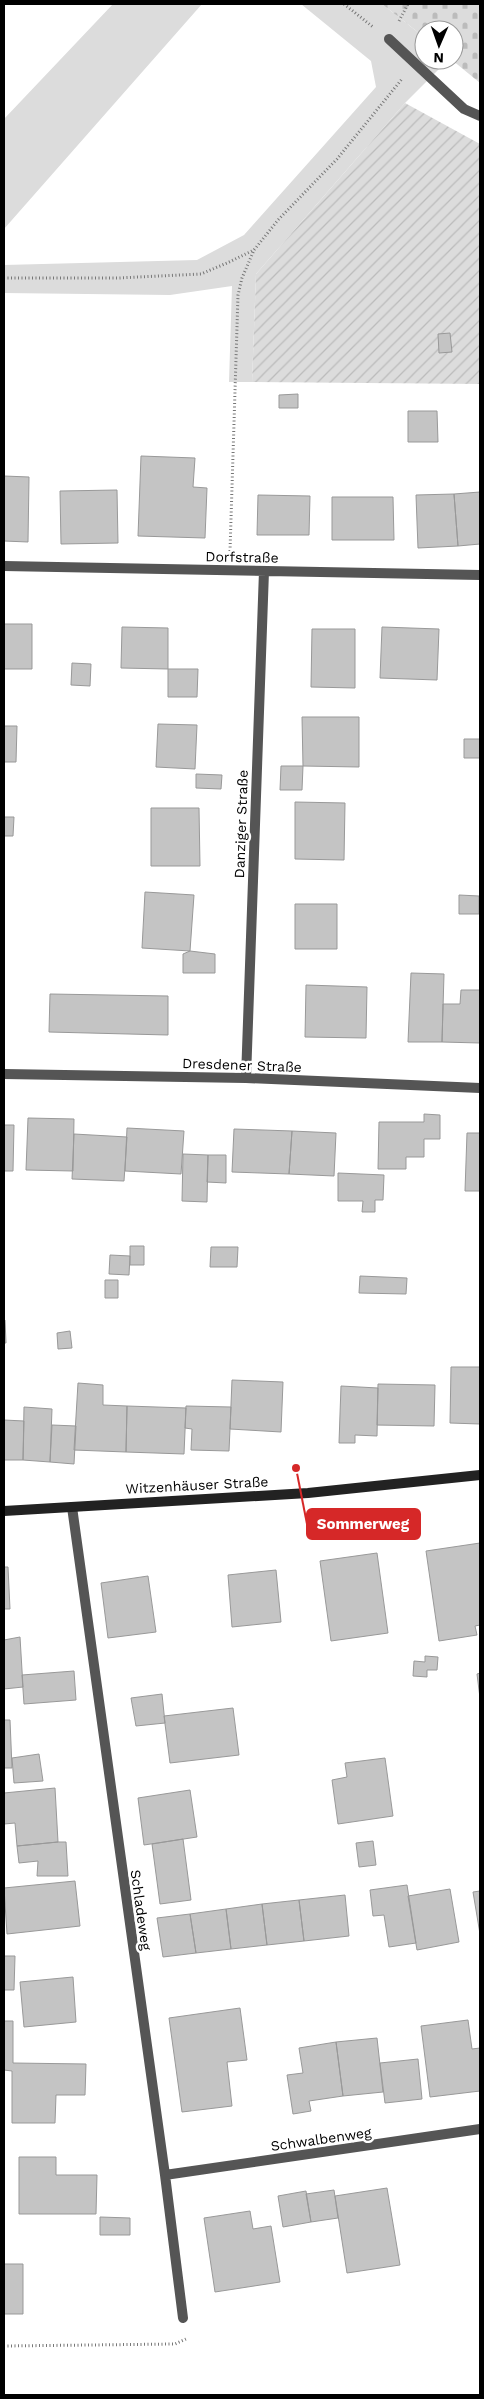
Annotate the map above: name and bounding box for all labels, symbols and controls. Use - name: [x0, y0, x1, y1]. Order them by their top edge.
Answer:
- north arrow: [414, 20, 464, 70]
- text: N: [433, 50, 444, 66]
- street label: Dorfstraße: [205, 548, 279, 566]
- street label: Danziger Straße: [231, 769, 251, 879]
- street label: Dresdener Straße: [182, 1055, 302, 1075]
- street label: Witzenhäuser Straße: [125, 1473, 269, 1497]
- callout: Sommerweg: [307, 1509, 420, 1539]
- text: Sommerweg: [317, 1515, 410, 1533]
- street label: Schladeweg: [127, 1869, 155, 1952]
- street label: Schwalbenweg: [270, 2124, 373, 2154]

